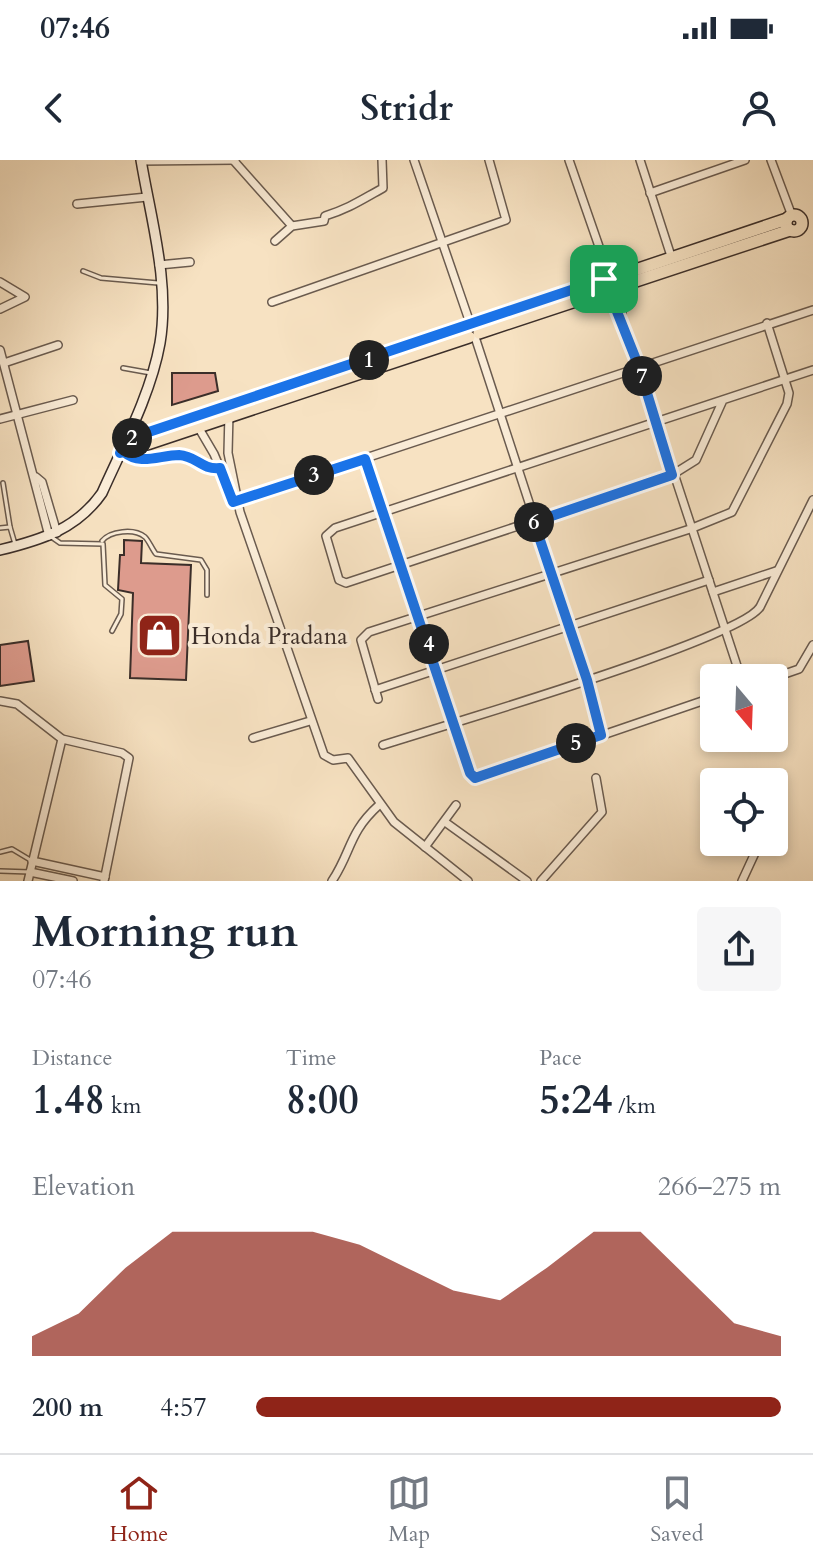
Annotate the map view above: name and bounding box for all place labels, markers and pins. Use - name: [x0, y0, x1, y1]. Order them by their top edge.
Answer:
- pin: [570, 245, 638, 313]
- pin: 1: [349, 340, 389, 380]
- pin: 7: [622, 356, 662, 396]
- pin: 2: [112, 418, 152, 458]
- pin: 3: [294, 455, 334, 495]
- pin: 6: [514, 502, 554, 542]
- shop icon: Honda Pradana: [136, 612, 184, 660]
- place label: Honda Pradana: [191, 620, 348, 653]
- pin: 4: [409, 624, 449, 664]
- pin: 5: [556, 723, 596, 763]

